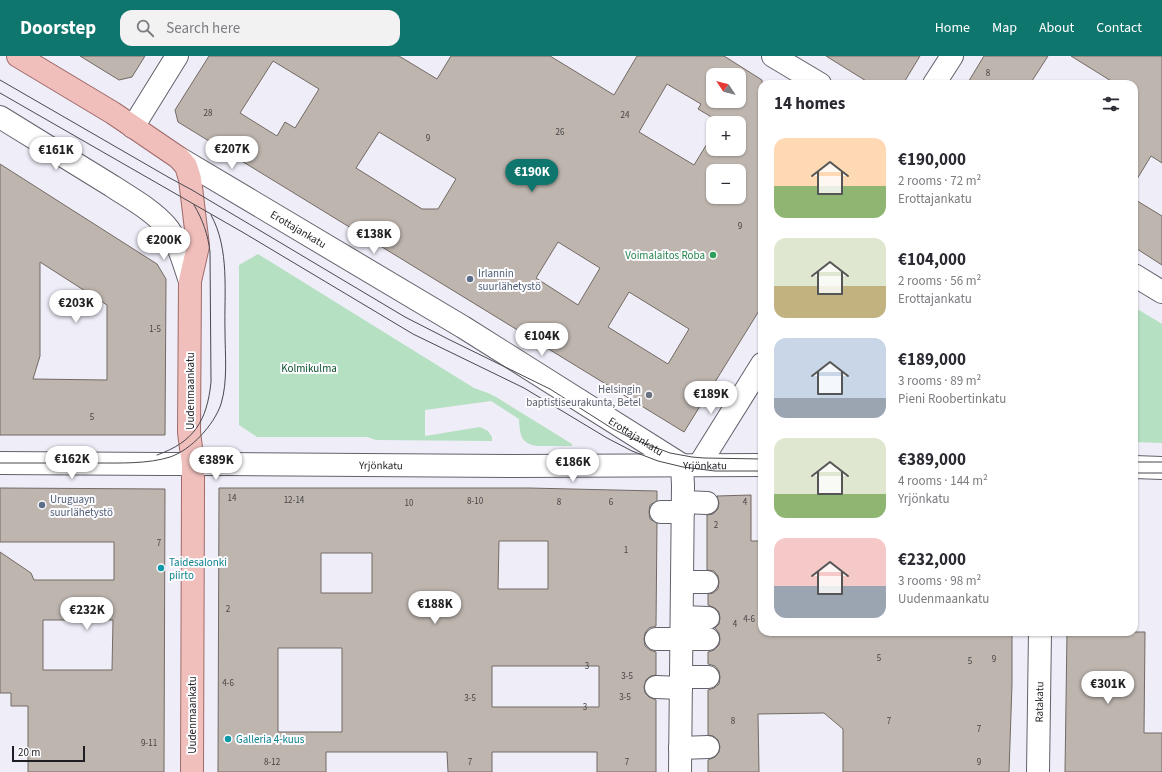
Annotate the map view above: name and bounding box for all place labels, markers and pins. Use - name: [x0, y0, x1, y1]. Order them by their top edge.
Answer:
- pin: €207K: [204, 136, 260, 170]
- pin: €161K: [28, 137, 84, 171]
- pin: €190K: [504, 159, 560, 193]
- pin: €138K: [346, 221, 402, 255]
- pin: €200K: [136, 227, 192, 261]
- place label: Voimalaitos Roba: [625, 248, 705, 263]
- marker: Voimalaitos Roba: [708, 250, 718, 260]
- place label: Irlannin suurlähetystö: [478, 266, 541, 294]
- marker: Irlannin suurlähetystö: [465, 274, 475, 284]
- pin: €203K: [48, 290, 104, 324]
- pin: €104K: [514, 323, 570, 357]
- pin: €189K: [683, 381, 739, 415]
- place label: Helsingin baptistiseurakunta, Betel: [526, 382, 641, 410]
- marker: Helsingin baptistiseurakunta, Betel: [644, 390, 654, 400]
- pin: €162K: [44, 446, 100, 480]
- pin: €389K: [188, 447, 244, 481]
- pin: €186K: [545, 449, 601, 483]
- place label: Uruguayn suurlähetystö: [50, 492, 113, 520]
- marker: Uruguayn suurlähetystö: [37, 500, 47, 510]
- place label: Taidesalonki piirto: [169, 555, 227, 583]
- marker: Taidesalonki piirto: [156, 563, 166, 573]
- pin: €188K: [407, 591, 463, 625]
- pin: €232K: [59, 597, 115, 631]
- pin: €301K: [1080, 671, 1136, 705]
- place label: Galleria 4-kuus: [236, 732, 305, 747]
- marker: Galleria 4-kuus: [223, 734, 233, 744]

